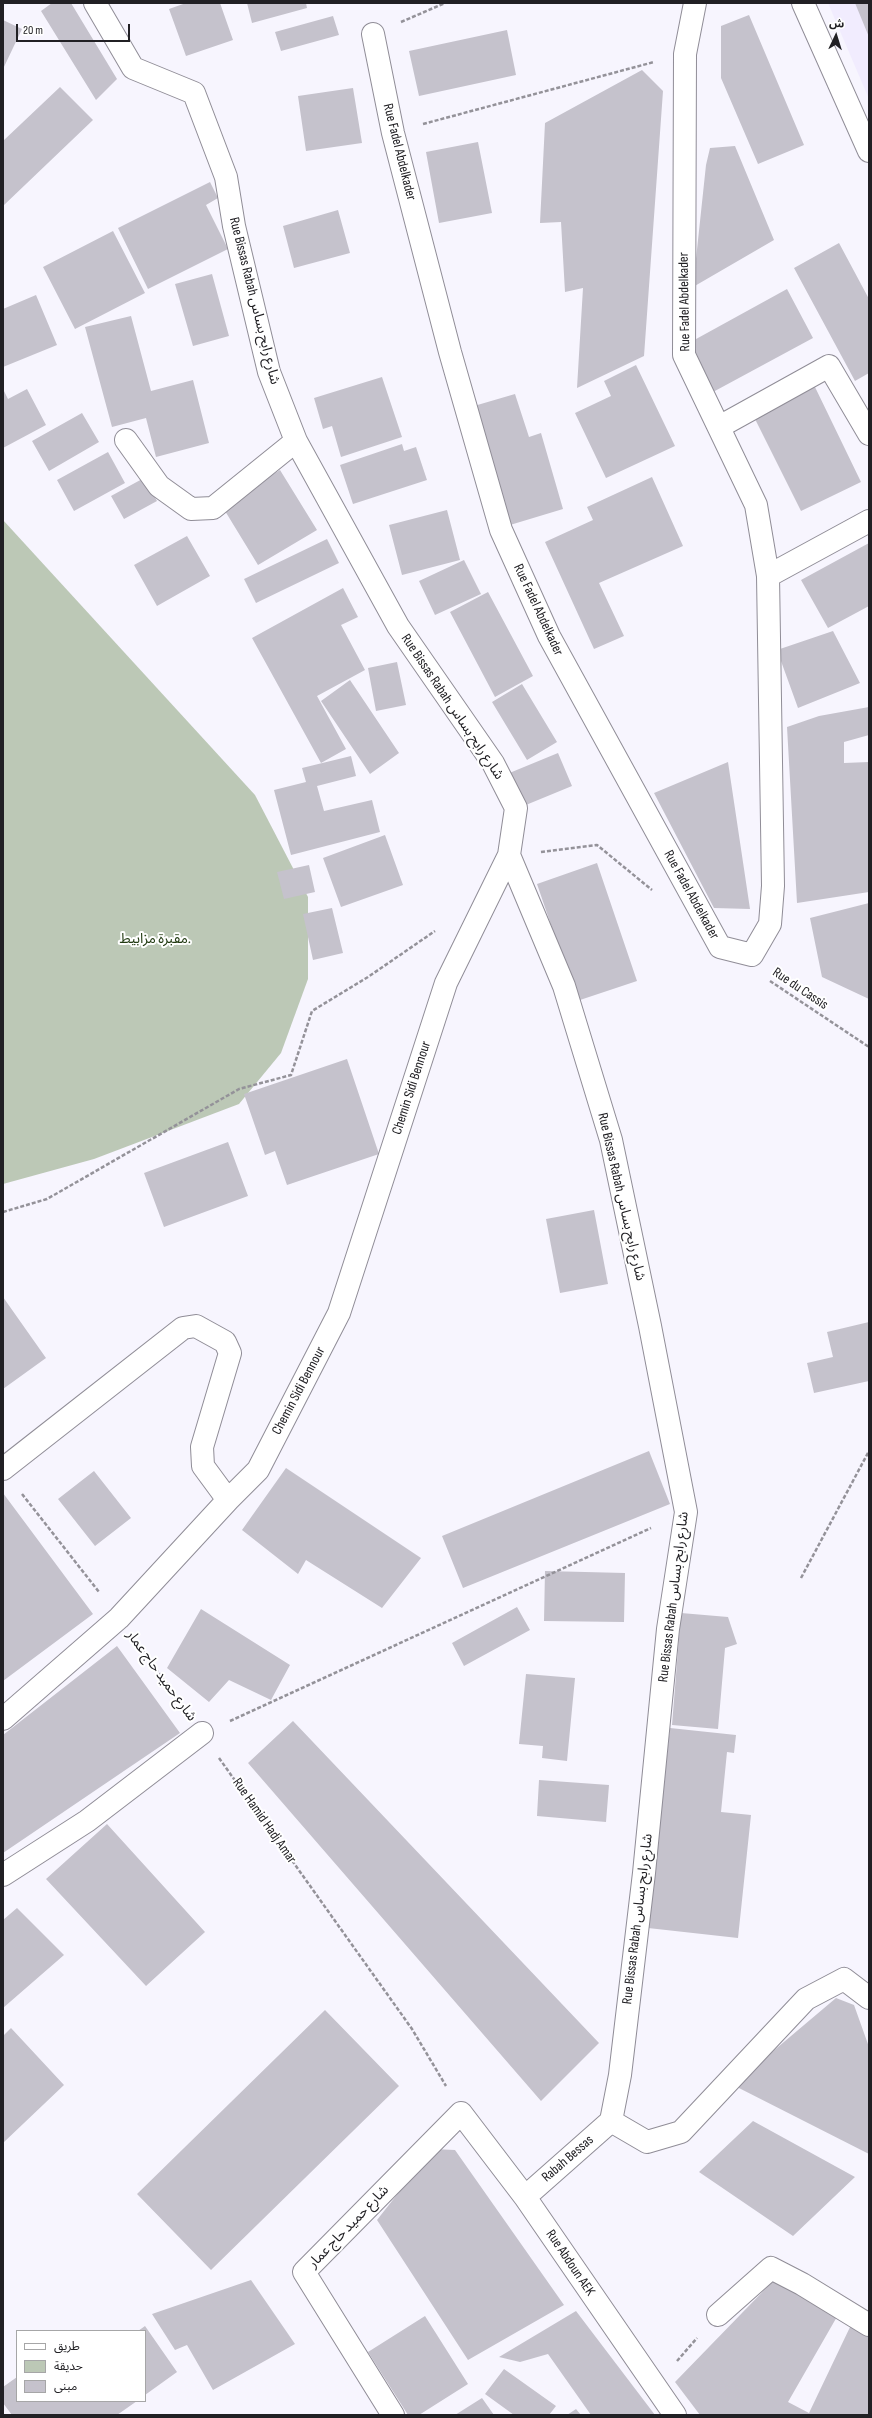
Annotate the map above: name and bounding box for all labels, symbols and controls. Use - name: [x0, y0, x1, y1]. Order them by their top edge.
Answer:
- scale bar: [18, 16, 132, 42]
- north arrow: [816, 16, 856, 56]
- text: ش: [829, 17, 845, 31]
- text: 20 m: [23, 23, 43, 38]
- street label: Rue Fadel Abdelkader: [379, 102, 419, 202]
- street label: Rue Bissas Rabah شارع رابح بساس: [225, 216, 283, 386]
- street label: Rue Fadel Abdelkader: [676, 252, 694, 352]
- street label: Rue Fadel Abdelkader: [509, 562, 567, 658]
- street label: Rue Bissas Rabah شارع رابح بساس: [397, 631, 507, 783]
- street label: Rue Fadel Abdelkader: [660, 848, 722, 942]
- park label: مقبرة مزابيط.: [119, 931, 191, 947]
- street label: Rue du Cassis: [769, 964, 831, 1014]
- street label: Chemin Sidi Bennour: [389, 1039, 435, 1137]
- street label: Rue Bissas Rabah شارع رابح بساس: [593, 1111, 649, 1283]
- street label: Chemin Sidi Bennour: [269, 1344, 329, 1438]
- street label: Rue Bissas Rabah شارع رابح بساس: [655, 1511, 693, 1683]
- street label: شارع حميد حاج عمار: [122, 1627, 200, 1725]
- street label: Rue Hamid Hadj Amar: [228, 1775, 300, 1867]
- street label: Rue Bissas Rabah شارع رابح بساس: [619, 1833, 657, 2005]
- street label: Rabah Bessas: [539, 2132, 597, 2186]
- street label: شارع حميد حاج عمار: [305, 2182, 393, 2272]
- street label: Rue Abdoun AEK: [542, 2227, 598, 2299]
- legend: [16, 2330, 146, 2402]
- text: طريق: [54, 2339, 80, 2354]
- text: حديقة: [54, 2359, 83, 2374]
- text: مبنى: [54, 2379, 77, 2394]

